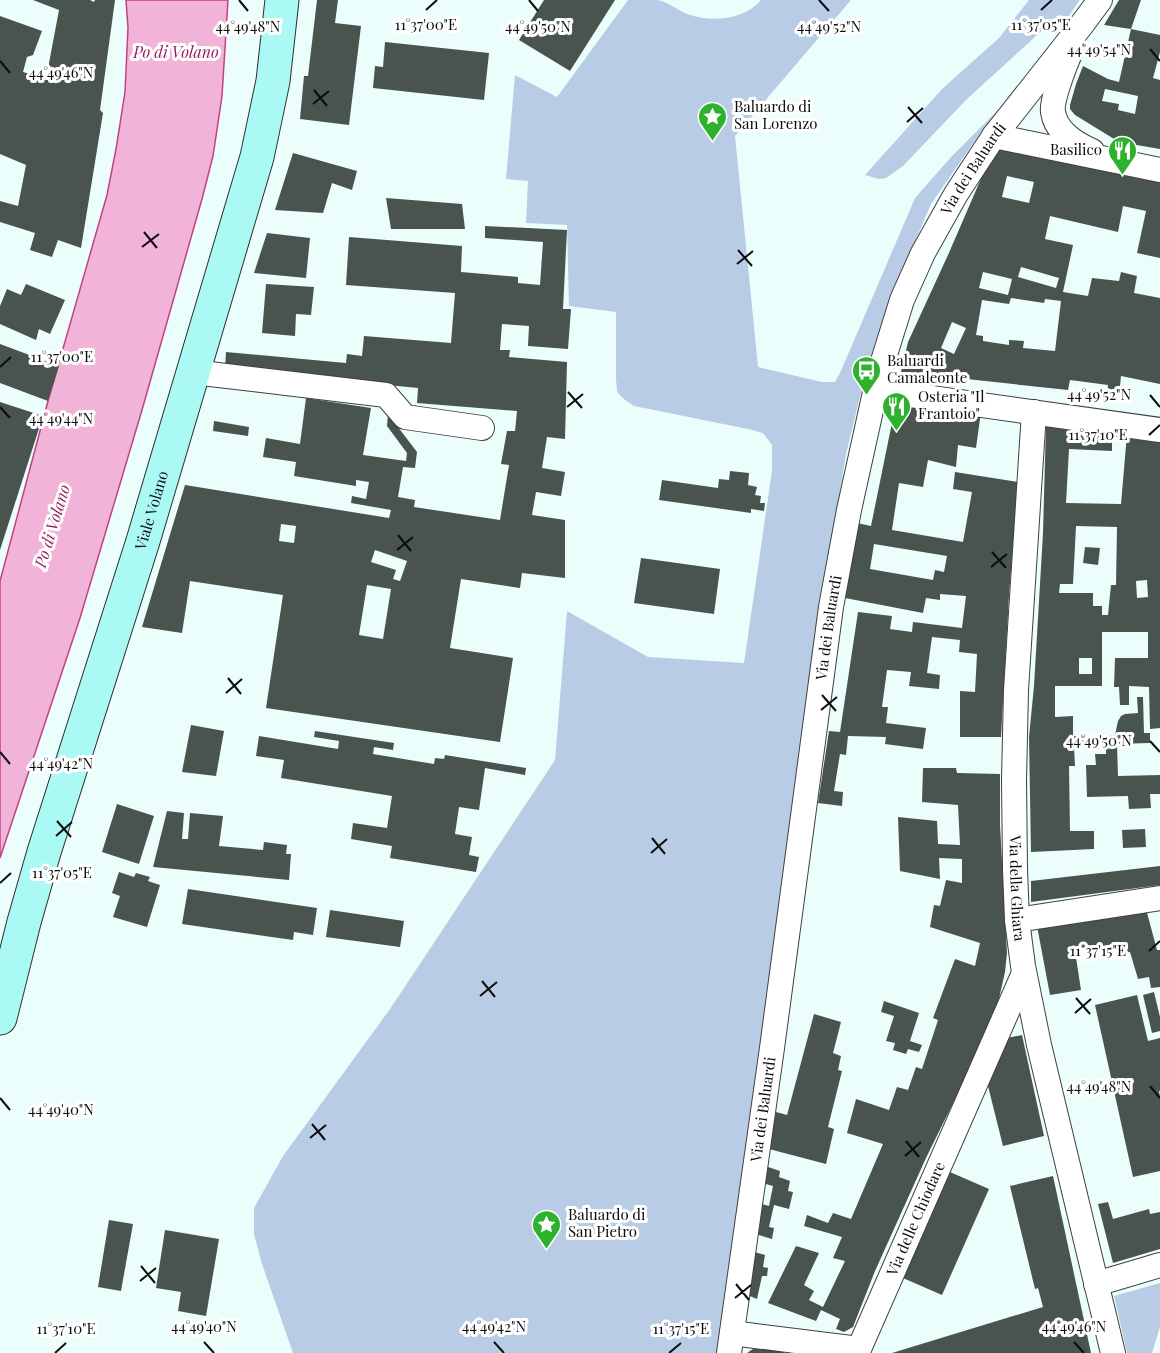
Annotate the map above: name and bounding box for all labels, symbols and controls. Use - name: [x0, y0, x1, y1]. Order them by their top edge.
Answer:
- text: 11°37'00"E: [395, 14, 457, 34]
- text: 11°37'05"E: [1011, 14, 1071, 34]
- text: 44°49'48"N: [216, 16, 281, 36]
- text: 44°49'50"N: [505, 16, 571, 36]
- text: 44°49'52"N: [797, 16, 861, 36]
- text: 44°49'54"N: [1067, 39, 1131, 59]
- water label: Po di Volano: [132, 41, 219, 62]
- text: 44°49'46"N: [29, 62, 94, 82]
- place label: Baluardo di San Lorenzo: [734, 96, 818, 133]
- place icon: Baluardo di San Lorenzo: [697, 100, 729, 142]
- street label: Via dei Baluardi: [935, 118, 1010, 219]
- restaurant icon: Basilico: [1107, 134, 1139, 176]
- place label: Basilico: [1050, 139, 1102, 159]
- text: 11°37'00"E: [31, 346, 93, 366]
- place label: Baluardi Camaleonte: [887, 350, 967, 387]
- bus stop icon: Baluardi Camaleonte: [850, 354, 882, 396]
- text: 44°49'52"N: [1067, 384, 1131, 404]
- place label: Osteria "Il Frantoio": [918, 386, 984, 423]
- restaurant icon: Osteria "Il Frantoio": [881, 390, 913, 432]
- text: 44°49'44"N: [29, 408, 93, 428]
- text: 11°37'10"E: [1068, 424, 1128, 444]
- street label: Viale Volano: [130, 468, 172, 553]
- water label: Po di Volano: [29, 482, 74, 571]
- street label: Via dei Baluardi: [810, 573, 846, 682]
- text: 44°49'50"N: [1066, 730, 1132, 750]
- text: 44°49'42"N: [29, 753, 93, 773]
- street label: Via della Ghiara: [1006, 834, 1031, 943]
- text: 11°37'05"E: [32, 862, 92, 882]
- text: 11°37'15"E: [1070, 940, 1126, 960]
- street label: Via dei Baluardi: [745, 1055, 780, 1164]
- text: 44°49'48"N: [1067, 1076, 1132, 1096]
- text: 44°49'40"N: [28, 1099, 94, 1119]
- street label: Via delle Chiodare: [881, 1158, 949, 1280]
- place label: Baluardo di San Pietro: [568, 1204, 646, 1241]
- place icon: Baluardo di San Pietro: [531, 1208, 563, 1250]
- text: 44°49'40"N: [171, 1316, 237, 1336]
- text: 44°49'42"N: [462, 1316, 526, 1336]
- text: 44°49'46"N: [1042, 1316, 1107, 1336]
- text: 11°37'10"E: [36, 1318, 96, 1338]
- text: 11°37'15"E: [653, 1318, 709, 1338]

